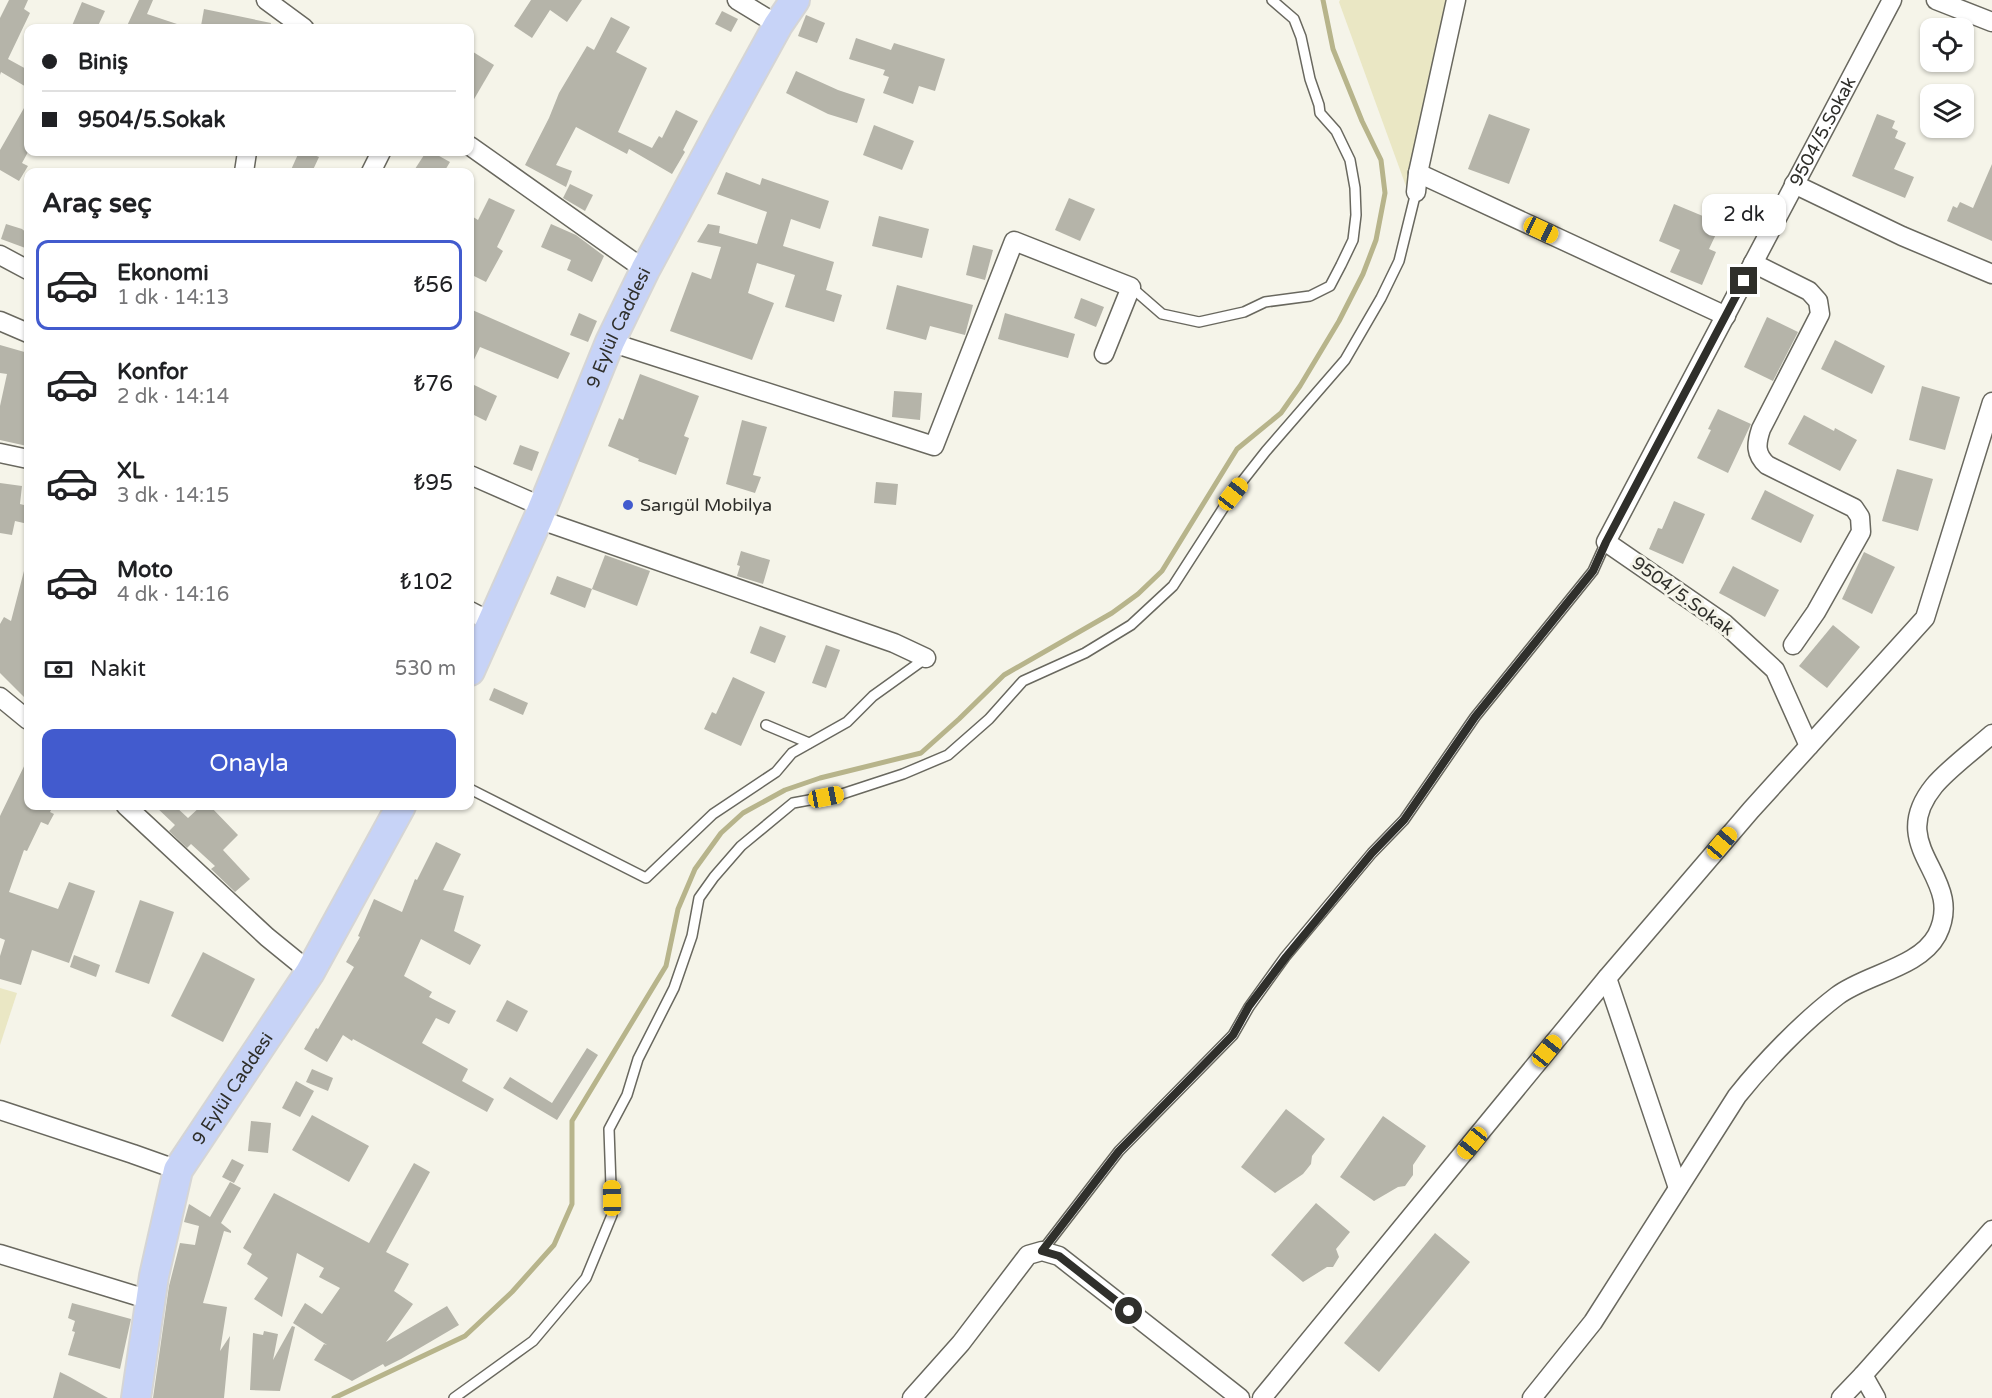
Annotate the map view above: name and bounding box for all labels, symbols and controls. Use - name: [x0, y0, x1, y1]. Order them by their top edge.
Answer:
- map controls: [1920, 18, 1974, 138]
- button: locate: [1920, 18, 1974, 72]
- text: Biniş: [78, 49, 128, 75]
- street label: 9504/5.Sokak: [1785, 73, 1861, 190]
- button: layers: [1920, 84, 1974, 138]
- text: 9504/5.Sokak: [78, 107, 225, 133]
- text: Araç seç: [42, 187, 152, 220]
- callout: 2 dk: [1702, 194, 1786, 236]
- text: 2 dk: [1723, 203, 1765, 227]
- car: [1521, 214, 1561, 246]
- icon: car: [45, 258, 99, 312]
- text: Ekonomi: [117, 260, 209, 286]
- street label: 9 Eylül Caddesi: [581, 264, 656, 391]
- route end: [1730, 267, 1757, 294]
- text: ₺56: [414, 272, 453, 298]
- text: 1 dk · 14:13: [117, 286, 229, 310]
- icon: car: [45, 357, 99, 411]
- text: Konfor: [117, 359, 188, 385]
- text: ₺76: [414, 371, 453, 397]
- text: 2 dk · 14:14: [117, 385, 229, 409]
- icon: car: [45, 456, 99, 510]
- text: XL: [117, 458, 144, 484]
- text: ₺95: [414, 470, 453, 496]
- car: [1215, 474, 1251, 514]
- text: 3 dk · 14:15: [117, 484, 229, 508]
- place label: Sarıgül Mobilya: [640, 494, 772, 516]
- marker: Sarıgül Mobilya: [621, 498, 635, 512]
- street label: 9504/5.Sokak: [1628, 552, 1738, 640]
- icon: car: [45, 555, 99, 609]
- text: Moto: [117, 557, 173, 583]
- text: ₺102: [400, 569, 453, 595]
- text: 4 dk · 14:16: [117, 583, 229, 607]
- icon: cash: [42, 653, 75, 686]
- text: Nakit: [90, 656, 146, 682]
- text: 530 m: [395, 657, 456, 681]
- button: Onayla: [42, 729, 456, 798]
- car: [807, 785, 845, 809]
- car: [1704, 823, 1740, 863]
- street label: 9 Eylül Caddesi: [187, 1028, 278, 1149]
- car: [1529, 1031, 1565, 1071]
- car: [1454, 1123, 1490, 1163]
- car: [603, 1180, 621, 1216]
- route start: [1115, 1297, 1142, 1324]

